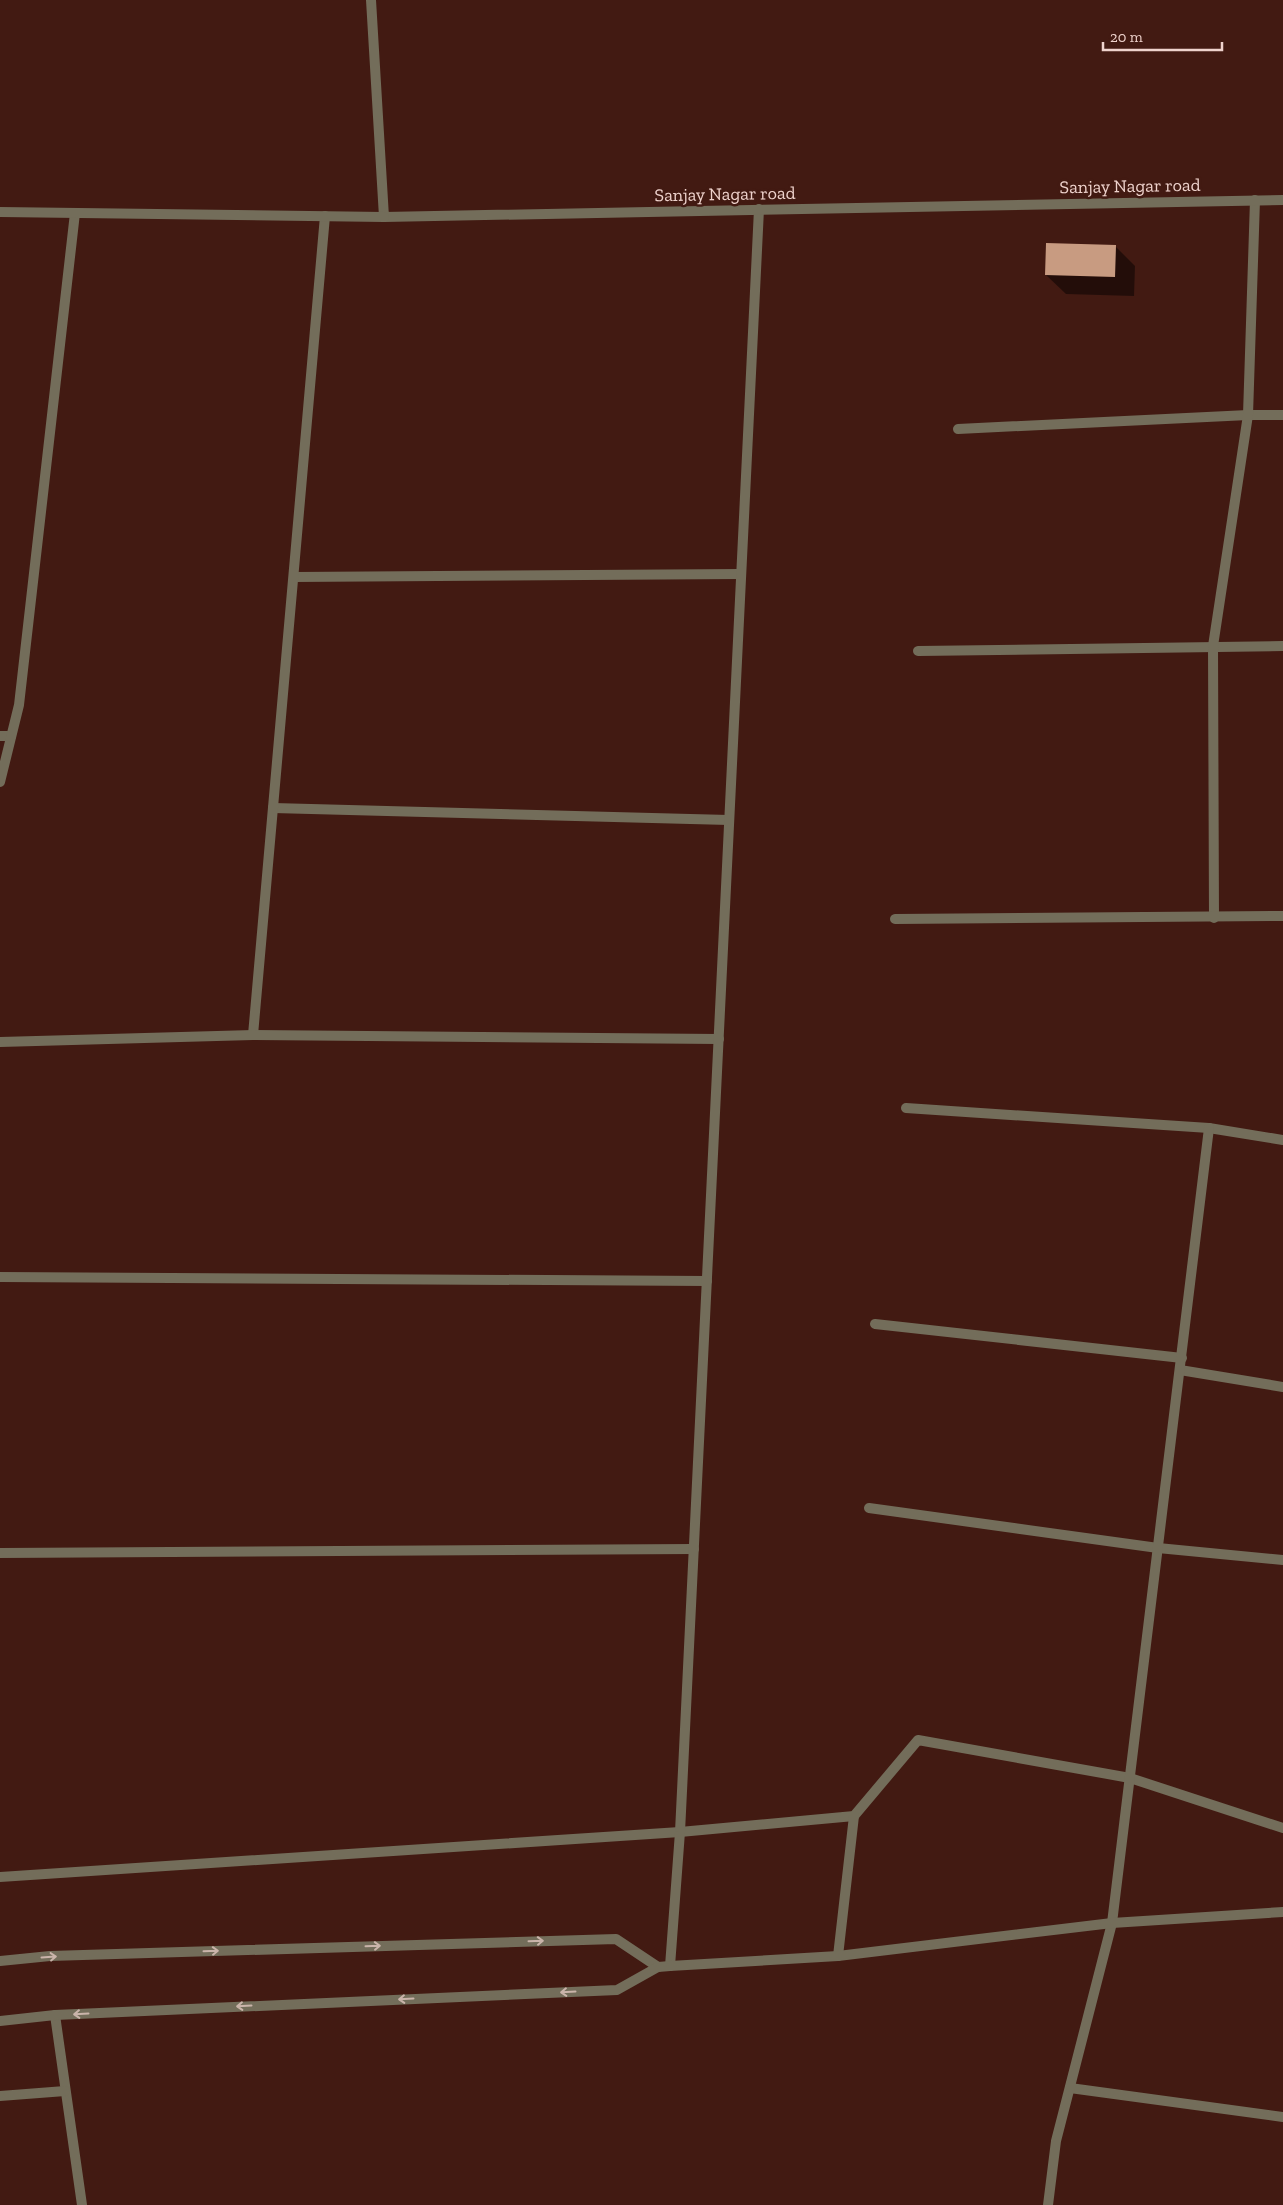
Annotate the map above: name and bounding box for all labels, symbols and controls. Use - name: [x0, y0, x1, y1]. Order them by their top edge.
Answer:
- scale bar: [1103, 20, 1222, 52]
- text: 20 m: [1110, 28, 1143, 46]
- street label: Sanjay Nagar road: [1059, 174, 1201, 198]
- street label: Sanjay Nagar road: [654, 182, 796, 206]
- one-way arrow: [528, 1936, 544, 1946]
- one-way arrow: [365, 1942, 381, 1951]
- one-way arrow: [203, 1947, 219, 1956]
- one-way arrow: [40, 1952, 56, 1961]
- one-way arrow: [561, 1987, 577, 1996]
- one-way arrow: [398, 1995, 414, 2004]
- one-way arrow: [236, 2002, 252, 2011]
- one-way arrow: [74, 2009, 90, 2018]

